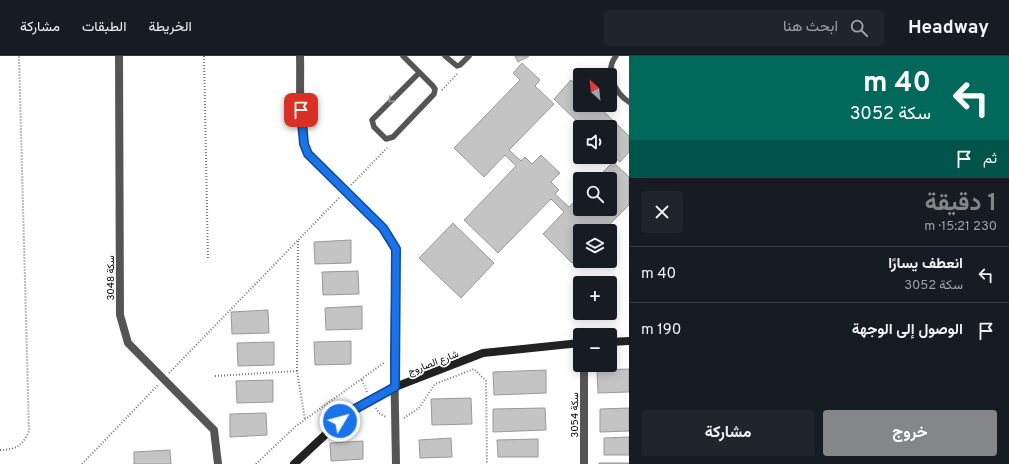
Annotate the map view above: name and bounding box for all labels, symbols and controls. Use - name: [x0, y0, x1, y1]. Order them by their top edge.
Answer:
- search box: [604, 10, 884, 46]
- text: Headway: [908, 16, 989, 40]
- icon: search: [848, 17, 870, 39]
- text: ابحث هنا: [783, 18, 838, 37]
- text: مشاركة: [20, 19, 60, 36]
- text: الطبقات: [82, 19, 126, 36]
- text: الخريطة: [148, 19, 192, 36]
- text: 40 m: [863, 66, 931, 102]
- north arrow: [573, 68, 617, 112]
- map controls: [573, 68, 617, 372]
- icon: left: [945, 72, 997, 124]
- pin: [284, 93, 318, 127]
- one-way arrow: [389, 95, 396, 103]
- icon: arrive: [290, 99, 312, 121]
- text: سكة 3052: [850, 103, 931, 126]
- button: sound: [573, 120, 617, 164]
- icon: arrive: [953, 148, 975, 170]
- text: ثم: [983, 150, 997, 169]
- button: search: [573, 172, 617, 216]
- text: 1 دقيقة: [925, 189, 997, 219]
- button: close: [641, 191, 683, 233]
- text: 230 m · 15:21: [924, 219, 997, 235]
- button: layers: [573, 224, 617, 268]
- street label: سكة 3048: [105, 255, 118, 301]
- text: انعطف يسارًا: [888, 255, 963, 274]
- icon: left: [975, 264, 997, 286]
- text: 40 m: [641, 265, 676, 284]
- button: +: [573, 276, 617, 320]
- text: سكة 3052: [904, 278, 963, 294]
- icon: arrive: [975, 320, 997, 342]
- text: 190 m: [641, 321, 681, 340]
- text: الوصول إلى الوجهة: [852, 321, 963, 340]
- button: −: [573, 328, 617, 372]
- street label: شارع الصاروج: [406, 348, 461, 379]
- street label: سكة 3054: [569, 392, 582, 438]
- position arrow: [319, 400, 361, 442]
- button: مشاركة: [641, 410, 815, 456]
- button: خروج: [823, 410, 997, 456]

